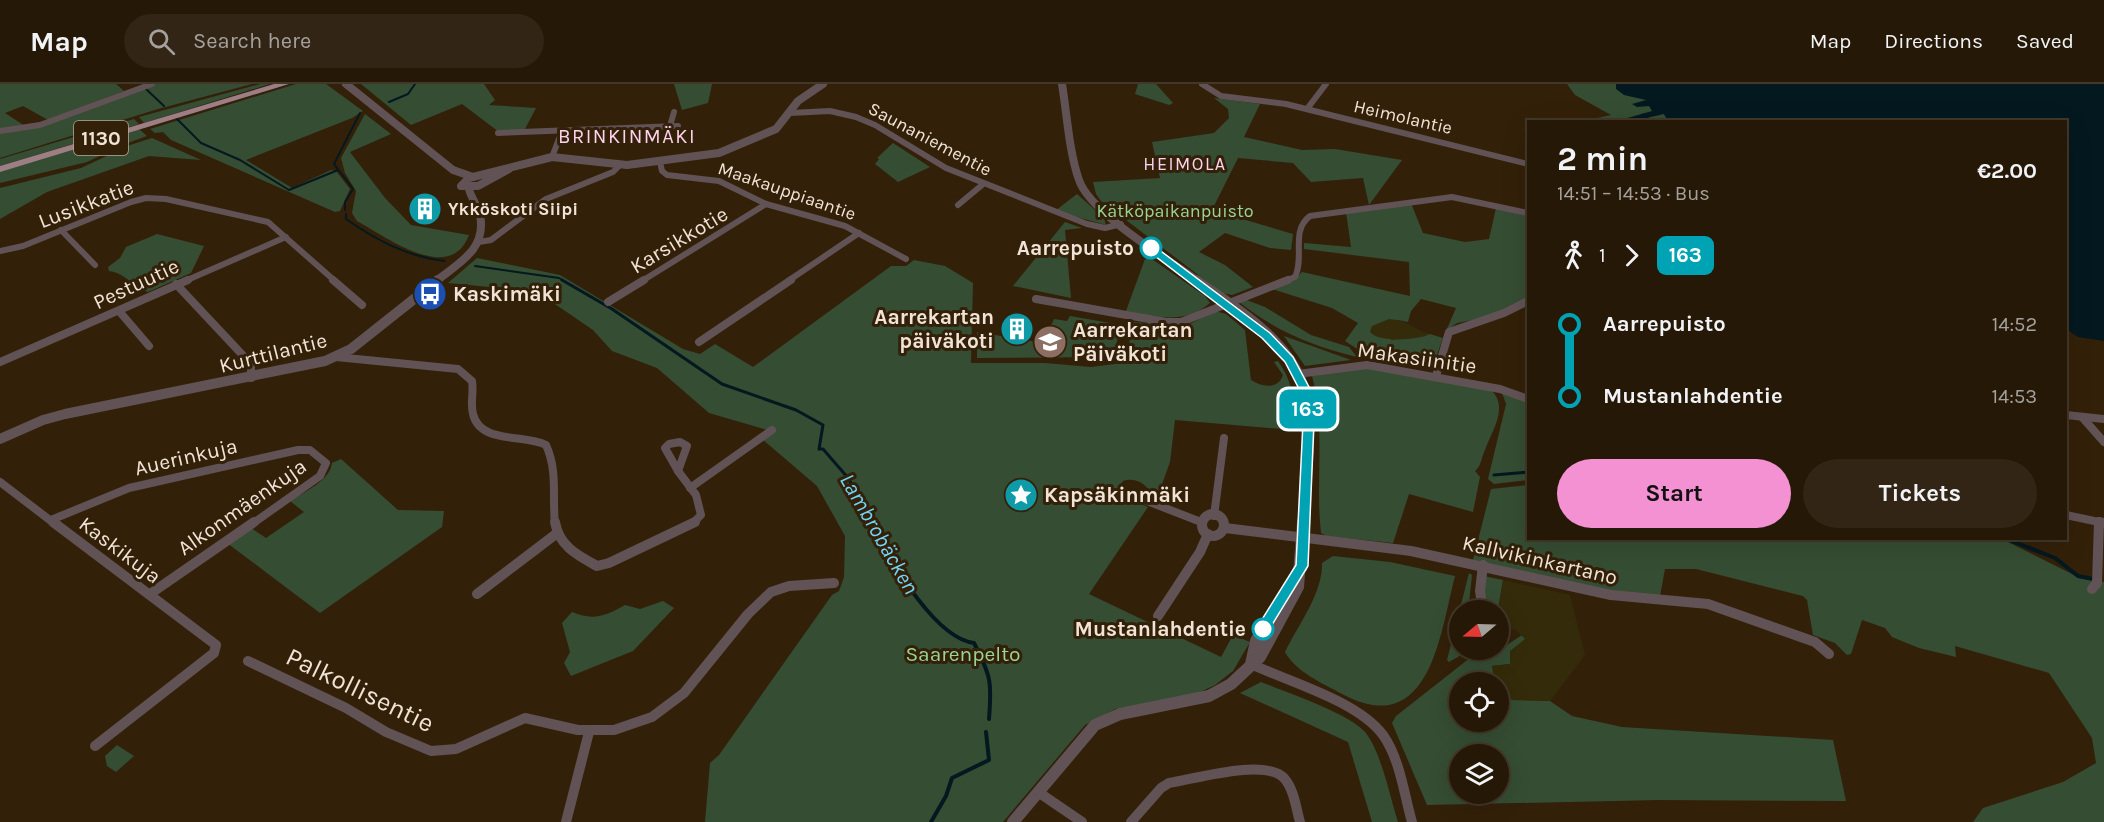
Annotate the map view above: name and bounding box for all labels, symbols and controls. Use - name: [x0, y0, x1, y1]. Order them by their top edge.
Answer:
- search box: [124, 14, 544, 68]
- text: Map: [30, 25, 88, 58]
- icon: search: [145, 25, 178, 58]
- text: Search here: [193, 28, 311, 54]
- text: Map: [1810, 29, 1851, 53]
- text: Directions: [1884, 29, 1983, 53]
- text: Saved: [2016, 29, 2074, 53]
- street label: Heimolantie: [1352, 95, 1454, 139]
- street label: Saunaniementie: [865, 97, 995, 181]
- road number: 1130: [74, 121, 128, 155]
- district label: BRINKINMÄKI: [558, 125, 696, 148]
- text: 2 min: [1557, 140, 1648, 178]
- district label: HEIMOLA: [1143, 153, 1227, 175]
- street label: Maakauppiaantie: [715, 157, 859, 225]
- text: €2.00: [1977, 158, 2037, 184]
- street label: Lusikkatie: [35, 175, 137, 233]
- text: 14:51 – 14:53 · Bus: [1557, 182, 1710, 205]
- building icon: Ykköskoti Siipi: [407, 191, 443, 227]
- place label: Ykköskoti Siipi: [448, 198, 578, 220]
- park label: Kätköpaikanpuisto: [1096, 200, 1254, 222]
- street label: Karsikkotie: [626, 202, 732, 278]
- place label: Aarrepuisto: [1017, 236, 1134, 260]
- marker: Aarrepuisto: [1140, 237, 1162, 259]
- icon: walk: [1557, 239, 1590, 272]
- icon: forward: [1615, 239, 1648, 272]
- text: 163: [1669, 243, 1702, 267]
- text: 1: [1599, 244, 1606, 267]
- street label: Pestuutie: [89, 254, 183, 314]
- bus stop icon: Kaskimäki: [412, 276, 448, 312]
- place label: Kaskimäki: [453, 282, 561, 306]
- place label: Aarrekartan päiväkoti: [874, 305, 994, 353]
- building icon: Aarrekartan päiväkoti: [999, 311, 1035, 347]
- text: Aarrepuisto: [1603, 311, 1726, 337]
- text: 14:52: [1992, 313, 2037, 336]
- place label: Aarrekartan Päiväkoti: [1073, 318, 1193, 366]
- school or university icon: Aarrekartan Päiväkoti: [1032, 324, 1068, 360]
- street label: Kurttilantie: [217, 328, 329, 378]
- street label: Makasiinitie: [1356, 338, 1478, 378]
- text: Mustanlahdentie: [1603, 383, 1783, 409]
- text: 14:53: [1992, 385, 2037, 408]
- line badge: 163: [1274, 390, 1342, 428]
- text: 163: [1291, 397, 1325, 421]
- street label: Auerinkuja: [132, 434, 240, 480]
- street label: Alkonmäenkuja: [173, 454, 311, 560]
- button: Start: [1557, 459, 1791, 528]
- button: Tickets: [1803, 459, 2037, 528]
- water label: Lambrobäcken: [834, 469, 924, 599]
- place icon: Kapsäkinmäki: [1003, 477, 1039, 513]
- place label: Kapsäkinmäki: [1044, 483, 1190, 507]
- street label: Kaskikuja: [74, 511, 166, 589]
- street label: Kallvikinkartano: [1460, 531, 1620, 589]
- north arrow: [1449, 600, 1509, 660]
- map controls: [1449, 600, 1509, 804]
- place label: Mustanlahdentie: [1075, 617, 1246, 641]
- marker: Mustanlahdentie: [1252, 618, 1274, 640]
- street label: Palkollisentie: [281, 641, 439, 739]
- park label: Saarenpelto: [905, 642, 1021, 666]
- button: locate: [1449, 672, 1509, 732]
- button: layers: [1449, 744, 1509, 804]

